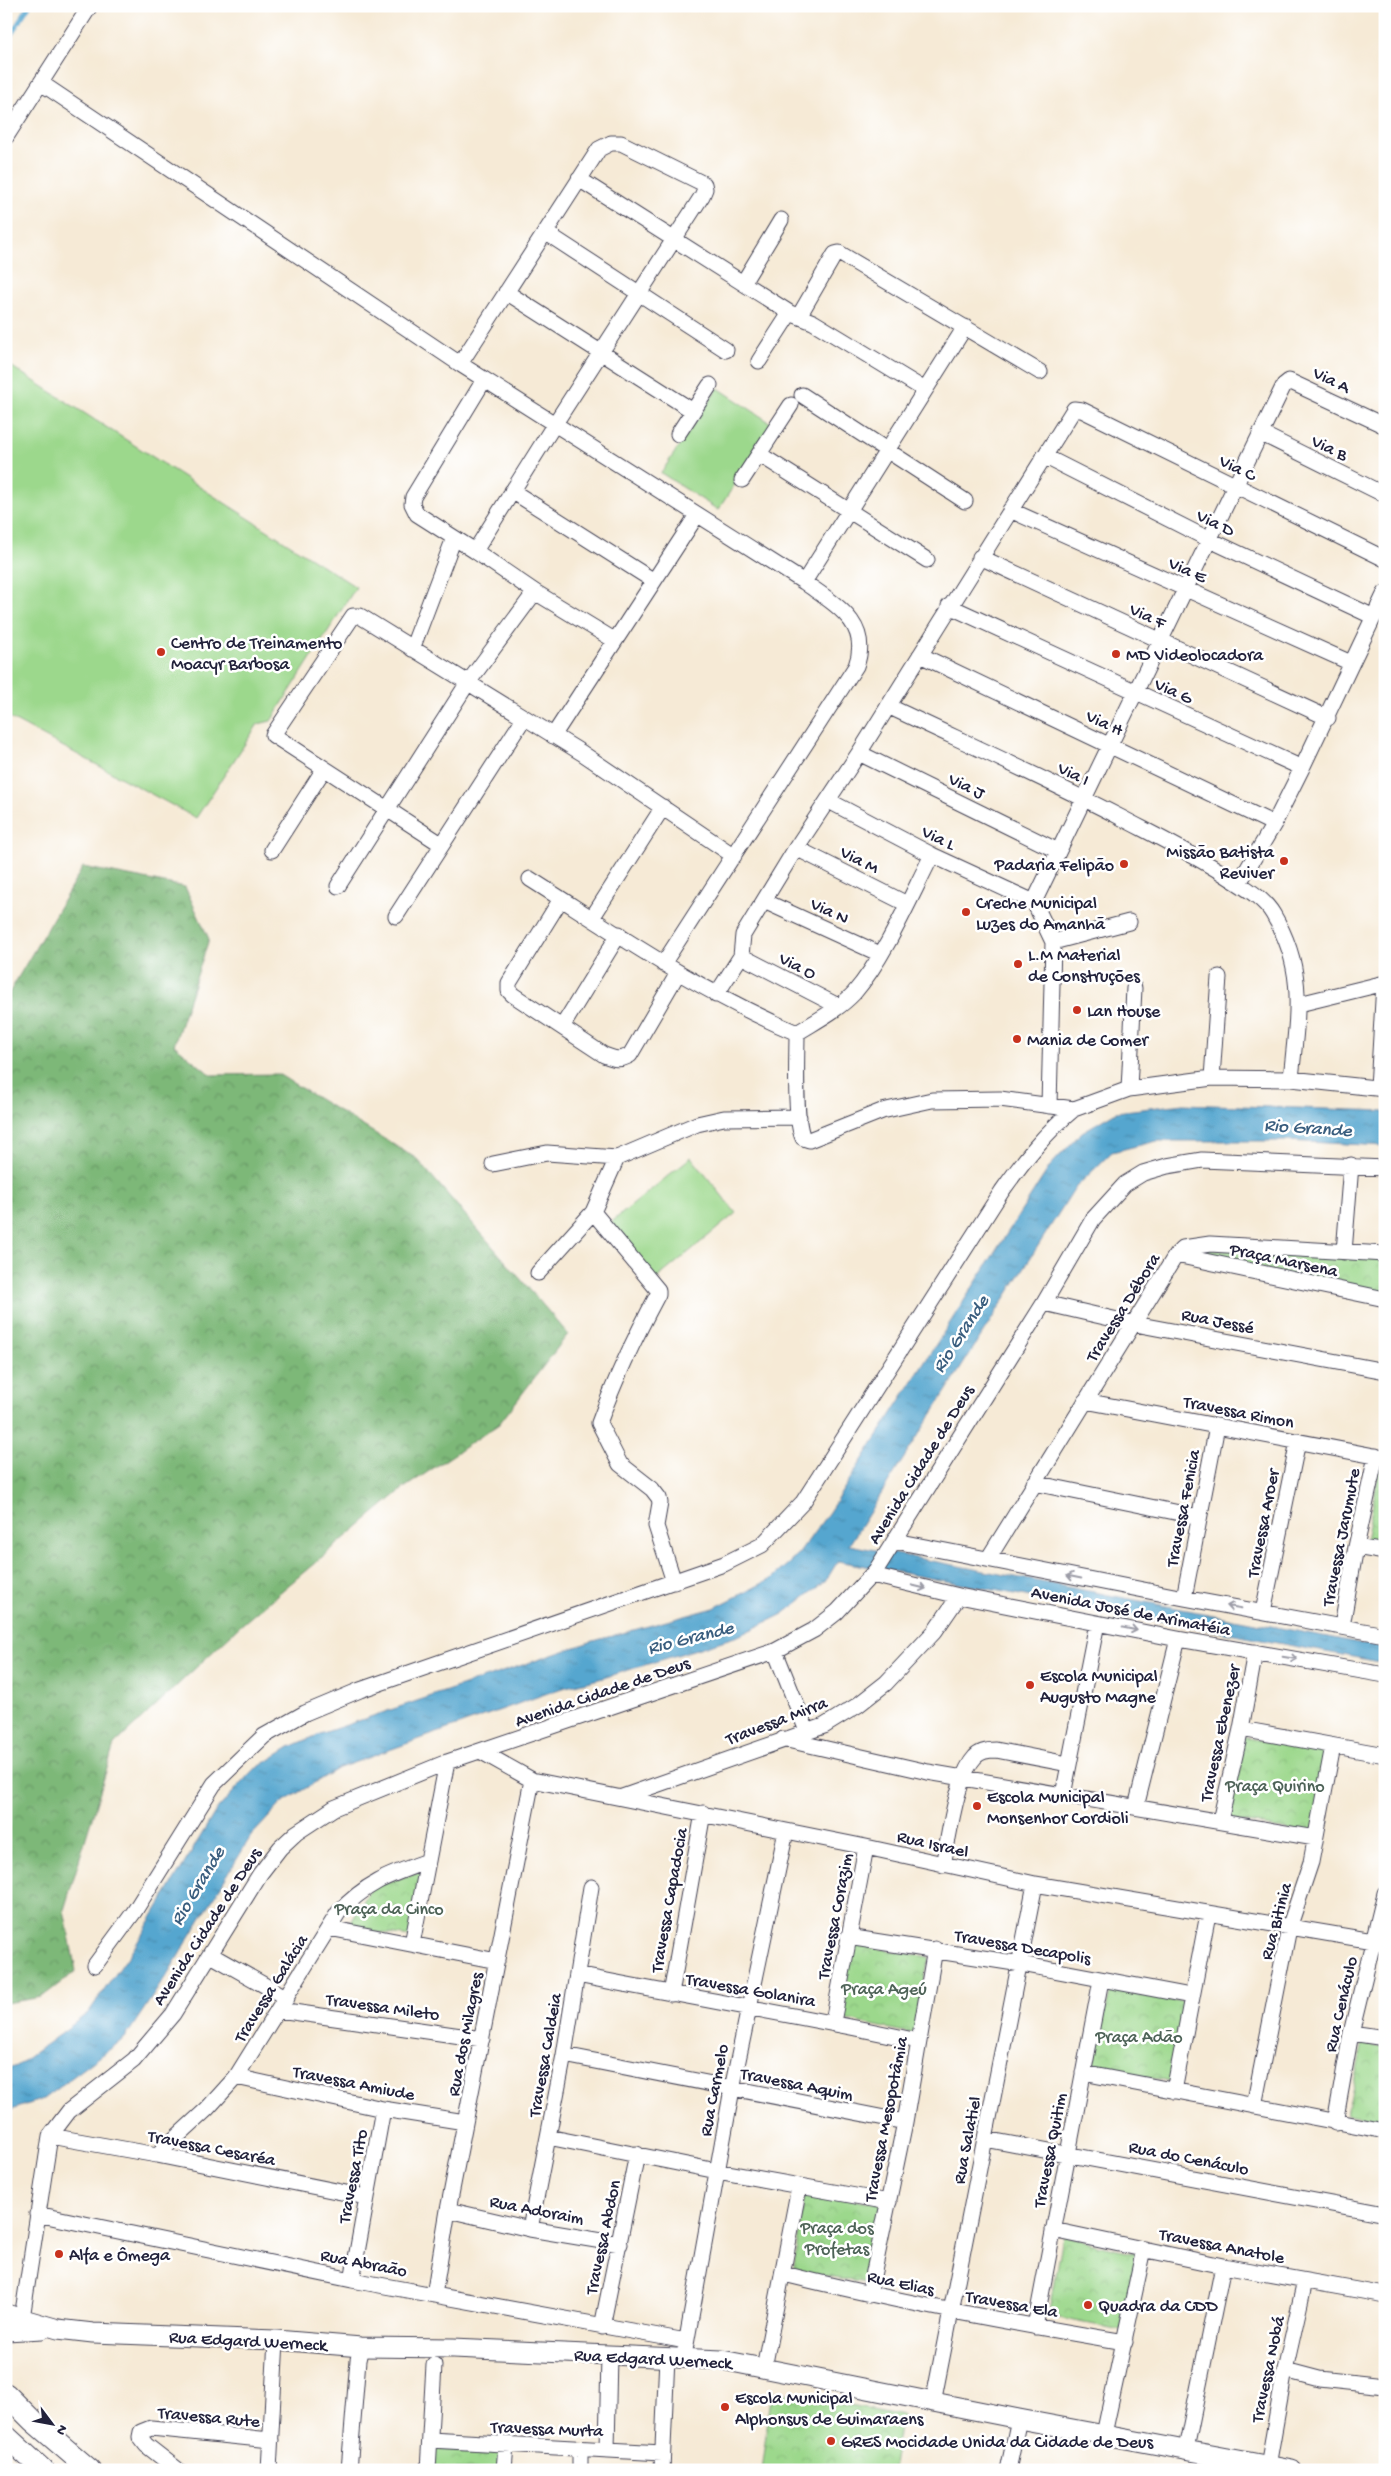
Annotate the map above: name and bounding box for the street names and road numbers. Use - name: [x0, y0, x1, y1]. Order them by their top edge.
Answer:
- street label: Via A: [1308, 363, 1354, 400]
- street label: Via B: [1307, 431, 1351, 467]
- street label: Via C: [1214, 451, 1260, 488]
- street label: Via D: [1191, 506, 1238, 543]
- street label: Via E: [1164, 553, 1210, 589]
- street label: Via F: [1125, 599, 1169, 635]
- street label: Via G: [1150, 674, 1196, 710]
- street label: Via H: [1081, 706, 1126, 742]
- street label: Via I: [1053, 758, 1092, 792]
- street label: Via J: [943, 769, 989, 806]
- street label: Via L: [917, 822, 959, 857]
- street label: Via M: [835, 842, 882, 880]
- street label: Via N: [806, 894, 851, 930]
- street label: Via O: [774, 949, 819, 986]
- street label: Praça Marsena: [1227, 1240, 1340, 1283]
- street label: Travessa Débora: [1082, 1249, 1166, 1367]
- street label: Rua Jessé: [1179, 1305, 1256, 1340]
- street label: Avenida Cidade de Deus: [865, 1381, 980, 1549]
- street label: Travessa Rimon: [1181, 1392, 1296, 1435]
- street label: Travessa Fenicia: [1163, 1447, 1206, 1570]
- street label: Travessa Aroer: [1243, 1466, 1286, 1580]
- street label: Travessa Jarumute: [1319, 1466, 1366, 1609]
- street label: Avenida José de Arimatéia: [1029, 1583, 1233, 1642]
- street label: Avenida Cidade de Deus: [513, 1653, 694, 1733]
- street label: Travessa Ebenezer: [1196, 1662, 1247, 1805]
- street label: Travessa Mirra: [722, 1693, 832, 1752]
- street label: Travessa Capadocia: [647, 1825, 694, 1975]
- street label: Rua Israel: [895, 1827, 970, 1864]
- street label: Avenida Cidade de Deus: [149, 1844, 268, 2010]
- street label: Travessa Corazim: [814, 1851, 859, 1982]
- street label: Rua Bitinia: [1257, 1880, 1298, 1962]
- street label: Travessa Decapolis: [952, 1926, 1094, 1971]
- street label: Travessa Galácia: [230, 1931, 314, 2048]
- street label: Rua Cenáculo: [1321, 1955, 1364, 2054]
- street label: Rua dos Milagres: [444, 1969, 489, 2098]
- street label: Travessa Golanira: [683, 1970, 818, 2013]
- street label: Travessa Mileto: [324, 1990, 441, 2027]
- street label: Travessa Caldeia: [525, 1991, 568, 2120]
- street label: Travessa Mesopotâmia: [861, 2034, 914, 2205]
- street label: Rua Carmelo: [696, 2043, 735, 2138]
- street label: Travessa Amiude: [290, 2062, 417, 2107]
- street label: Travessa Aquim: [737, 2064, 855, 2107]
- street label: Travessa Quitim: [1030, 2091, 1073, 2211]
- street label: Rua Salatiel: [950, 2095, 987, 2186]
- street label: Travessa Cesaréa: [145, 2127, 278, 2172]
- street label: Travessa Tito: [335, 2128, 374, 2226]
- street label: Rua do Cenáculo: [1127, 2138, 1250, 2181]
- street label: Travessa Abdon: [582, 2178, 627, 2298]
- street label: Rua Adoraim: [488, 2192, 586, 2231]
- street label: Travessa Anatole: [1156, 2225, 1287, 2270]
- street label: Rua Abraão: [318, 2246, 409, 2283]
- street label: Rua Elias: [865, 2267, 937, 2302]
- street label: Travessa Ela: [963, 2287, 1060, 2324]
- street label: Travessa Nobá: [1248, 2313, 1291, 2426]
- street label: Rua Edgard Werneck: [168, 2328, 329, 2357]
- street label: Rua Edgard Werneck: [573, 2346, 734, 2375]
- street label: Travessa Rute: [156, 2403, 261, 2433]
- street label: Travessa Murta: [489, 2418, 605, 2443]

